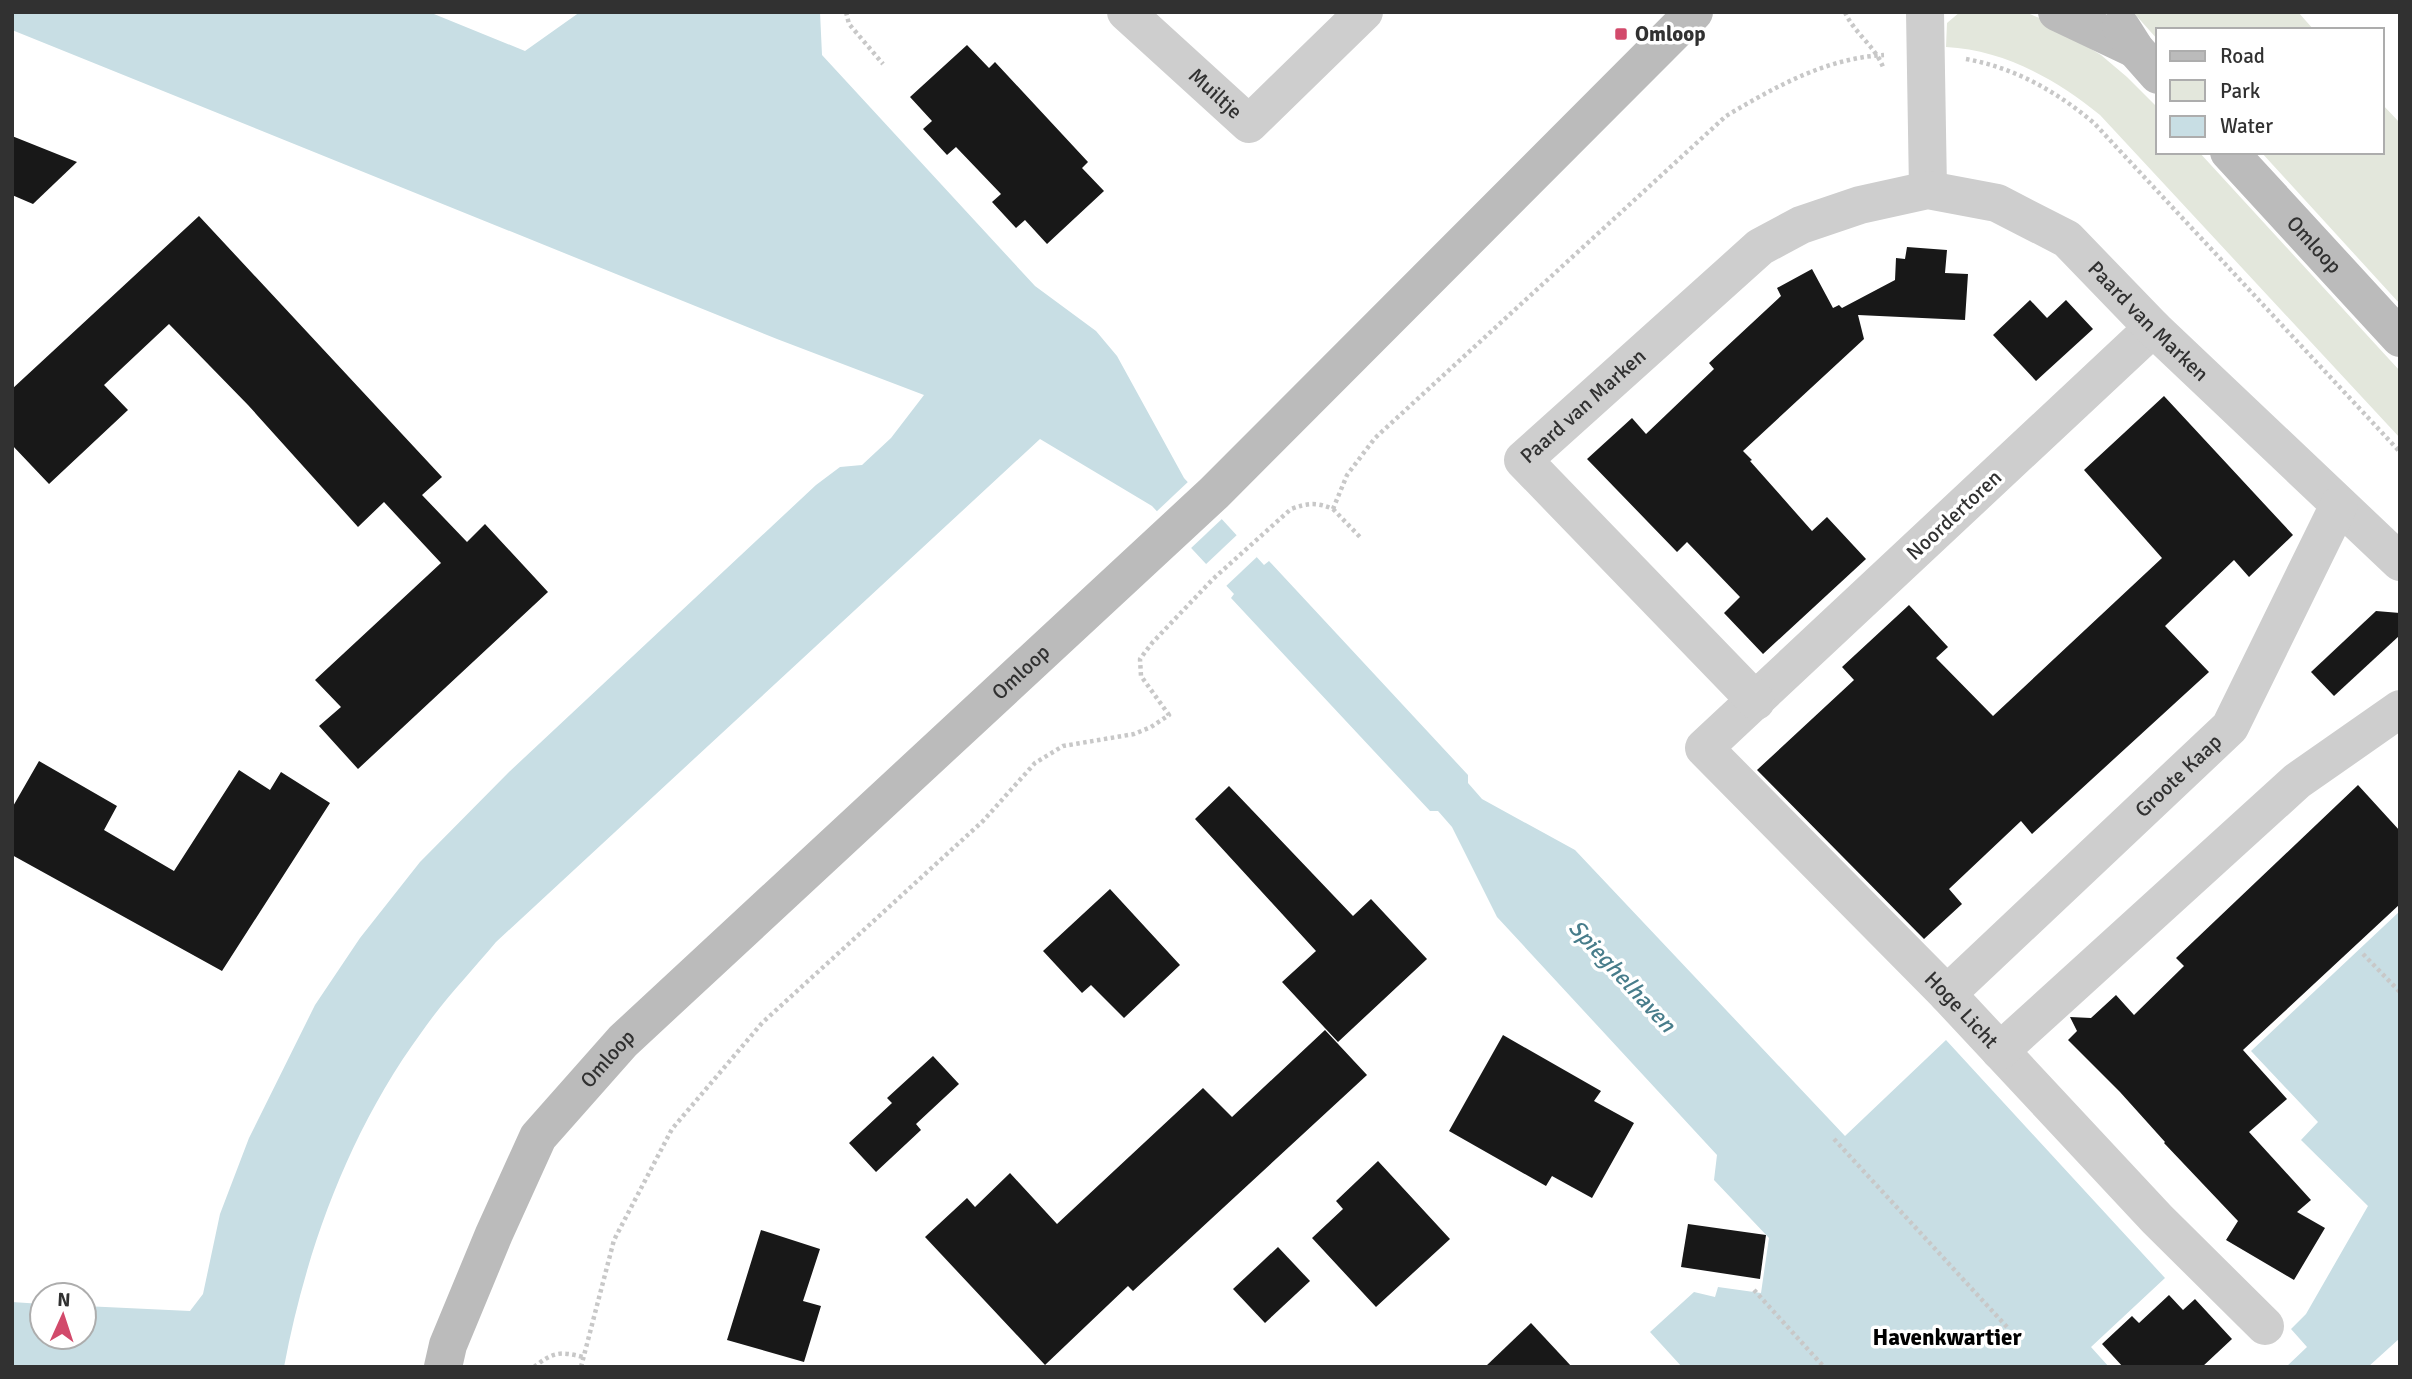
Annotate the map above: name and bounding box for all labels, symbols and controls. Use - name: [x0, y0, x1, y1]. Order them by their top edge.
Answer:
- place label: Omloop: [1635, 21, 1706, 47]
- marker: Omloop: [1613, 26, 1629, 42]
- legend: [2156, 28, 2384, 154]
- text: Road: [2220, 43, 2265, 69]
- street label: Muiltje: [1183, 62, 1248, 125]
- text: Park: [2220, 78, 2261, 104]
- text: Water: [2220, 113, 2273, 139]
- street label: Omloop: [2281, 210, 2347, 279]
- street label: Paard van Marken: [2083, 256, 2214, 387]
- street label: Paard van Marken: [1515, 343, 1651, 469]
- street label: Noordertoren: [1901, 464, 2007, 566]
- street label: Omloop: [987, 639, 1055, 705]
- street label: Groote Kaap: [2129, 729, 2227, 823]
- water label: Spieghelhaven: [1562, 914, 1683, 1039]
- street label: Hoge Licht: [1919, 966, 2004, 1054]
- street label: Omloop: [575, 1024, 640, 1093]
- north arrow: [28, 1281, 98, 1351]
- text: N: [57, 1288, 71, 1312]
- district label: Havenkwartier: [1872, 1323, 2022, 1352]

